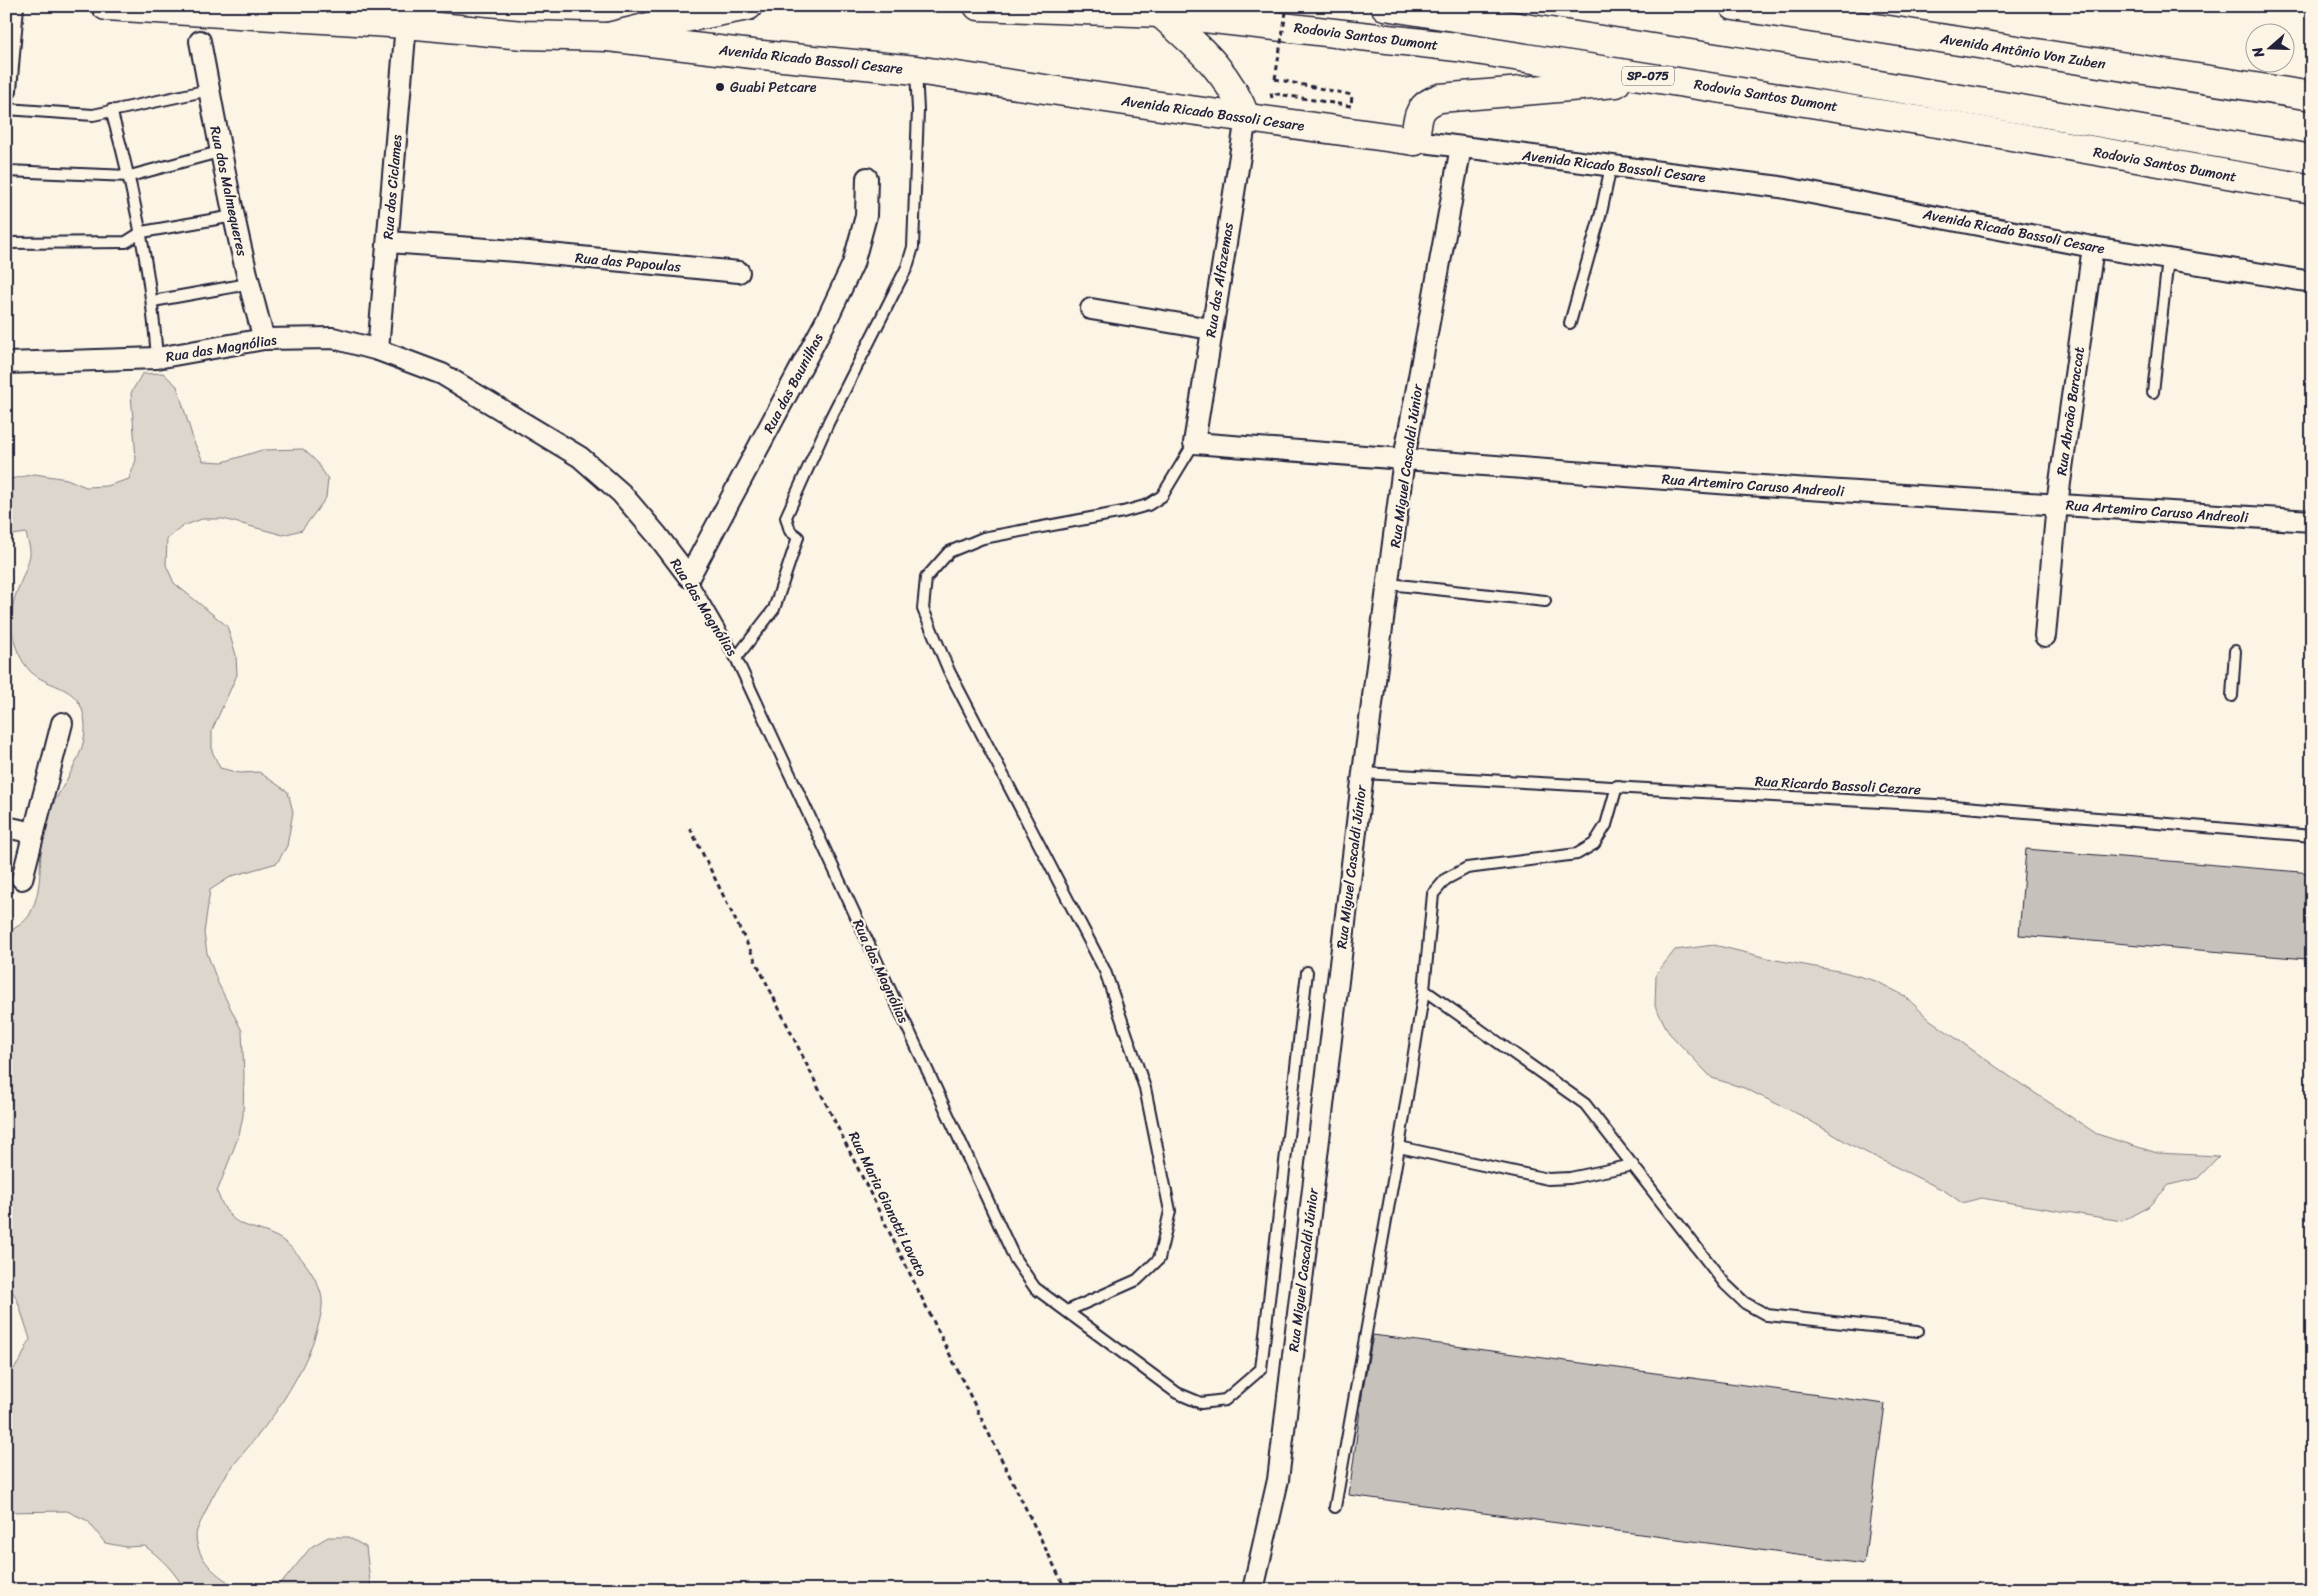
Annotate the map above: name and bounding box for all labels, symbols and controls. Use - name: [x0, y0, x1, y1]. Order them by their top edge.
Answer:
- street label: Rodovia Santos Dumont: [1292, 15, 1439, 58]
- north arrow: [2246, 22, 2296, 72]
- street label: Avenida Antônio Von Zuben: [1938, 26, 2108, 77]
- street label: Avenida Ricado Bassoli Cesare: [717, 37, 904, 82]
- text: N: [2245, 43, 2272, 62]
- road number: SP-075: [1622, 66, 1674, 85]
- street label: Rodovia Santos Dumont: [1692, 72, 1840, 119]
- place label: Guabi Petcare: [730, 75, 817, 100]
- marker: Guabi Petcare: [714, 81, 726, 93]
- street label: Avenida Ricado Bassoli Cesare: [1119, 88, 1306, 139]
- street label: Rua dos Malmequeres: [203, 124, 255, 259]
- street label: Rua dos Ciclames: [375, 133, 410, 240]
- street label: Rodovia Santos Dumont: [2091, 140, 2239, 189]
- street label: Avenida Ricado Bassoli Cesare: [1520, 143, 1707, 190]
- street label: Avenida Ricado Bassoli Cesare: [1920, 201, 2107, 261]
- street label: Rua das Alfazemas: [1198, 220, 1241, 339]
- street label: Rua das Papoulas: [574, 245, 682, 280]
- street label: Rua das Magnólias: [164, 327, 279, 370]
- street label: Rua das Baunilhas: [757, 329, 830, 438]
- street label: Rua Abraão Baraccat: [2049, 345, 2092, 477]
- street label: Rua Miguel Cascaldi Júnior: [1383, 382, 1431, 549]
- street label: Rua Artemiro Caruso Andreoli: [1661, 467, 1846, 504]
- street label: Rua Artemiro Caruso Andreoli: [2065, 493, 2250, 530]
- street label: Rua das Magnólias: [663, 553, 744, 662]
- street label: Rua Ricardo Bassoli Cezare: [1754, 769, 1922, 802]
- street label: Rua Miguel Cascaldi Júnior: [1329, 783, 1374, 950]
- street label: Rua das Magnólias: [846, 915, 916, 1027]
- street label: Rua Maria Gianotti Lovato: [841, 1127, 934, 1281]
- street label: Rua Miguel Cascaldi Júnior: [1281, 1186, 1326, 1353]

